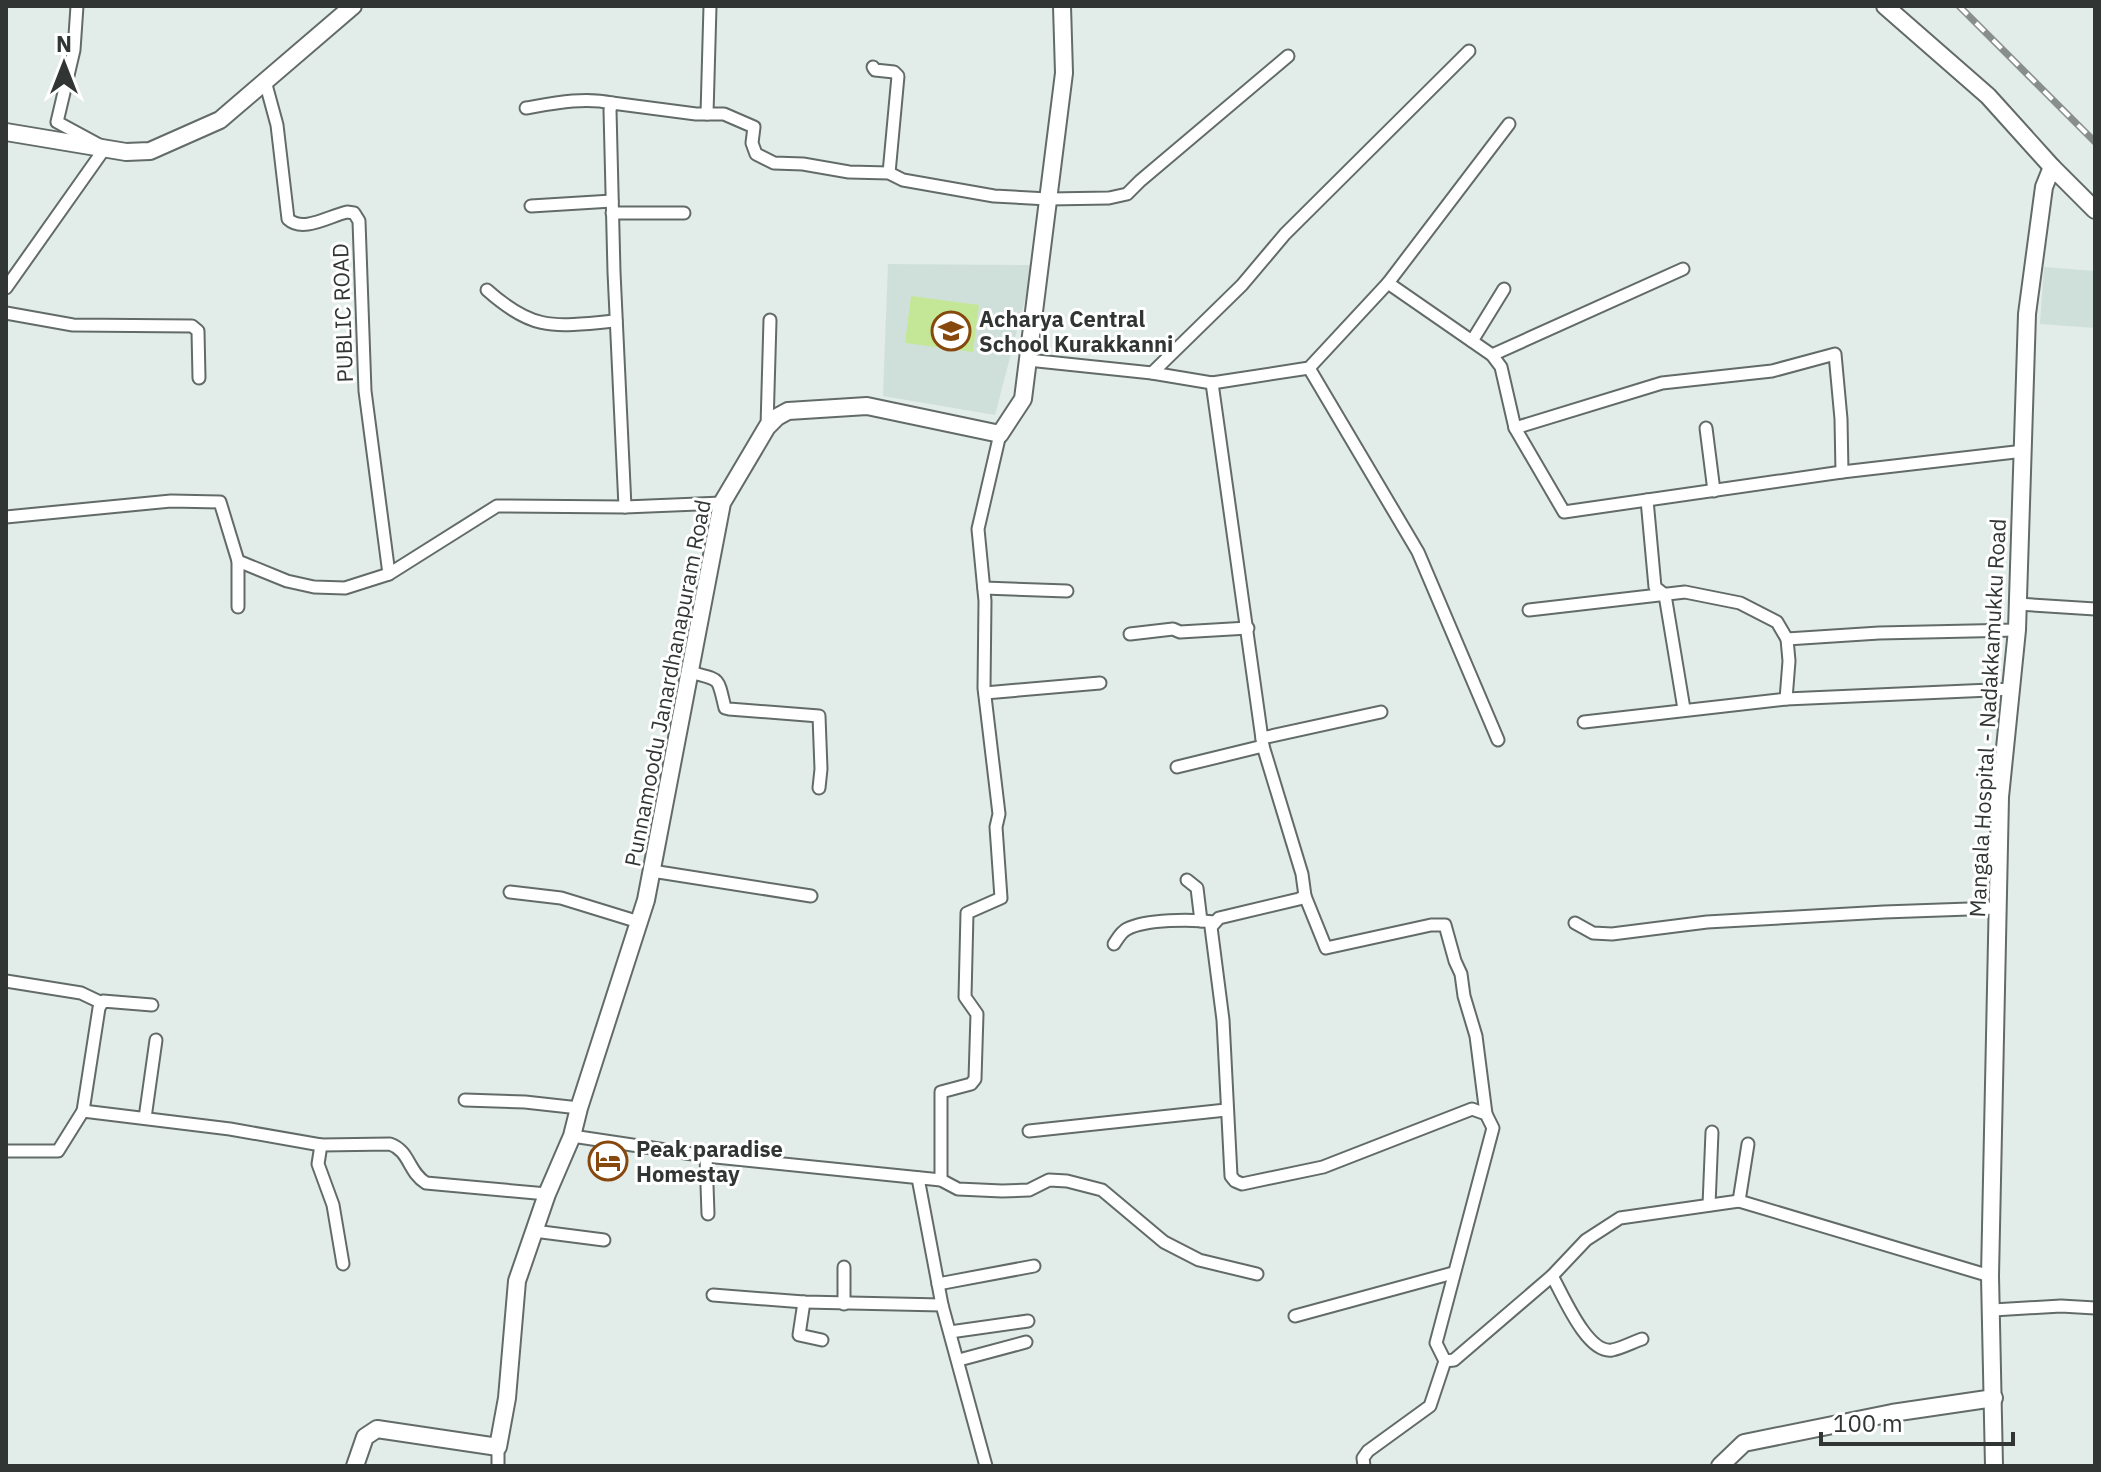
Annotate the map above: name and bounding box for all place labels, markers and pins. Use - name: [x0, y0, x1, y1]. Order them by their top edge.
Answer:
- place label: Acharya Central School Kurakkanni: [979, 304, 1173, 358]
- school or university icon: Acharya Central School Kurakkanni: [930, 310, 972, 352]
- place label: Peak paradise Homestay: [636, 1134, 783, 1188]
- hotel icon: Peak paradise Homestay: [587, 1140, 629, 1182]

